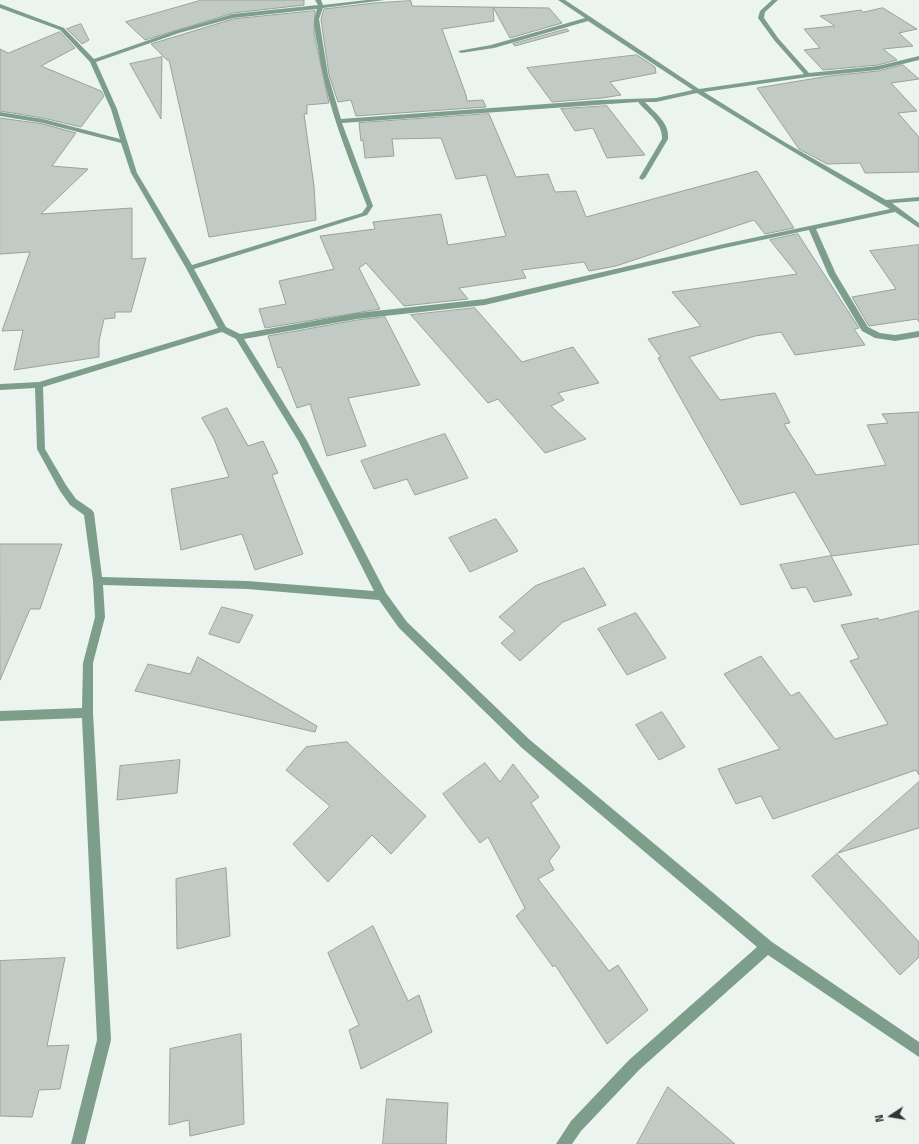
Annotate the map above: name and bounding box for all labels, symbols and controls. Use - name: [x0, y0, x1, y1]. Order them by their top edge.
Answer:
- north arrow: [871, 1096, 911, 1136]
- text: N: [871, 1113, 888, 1124]

